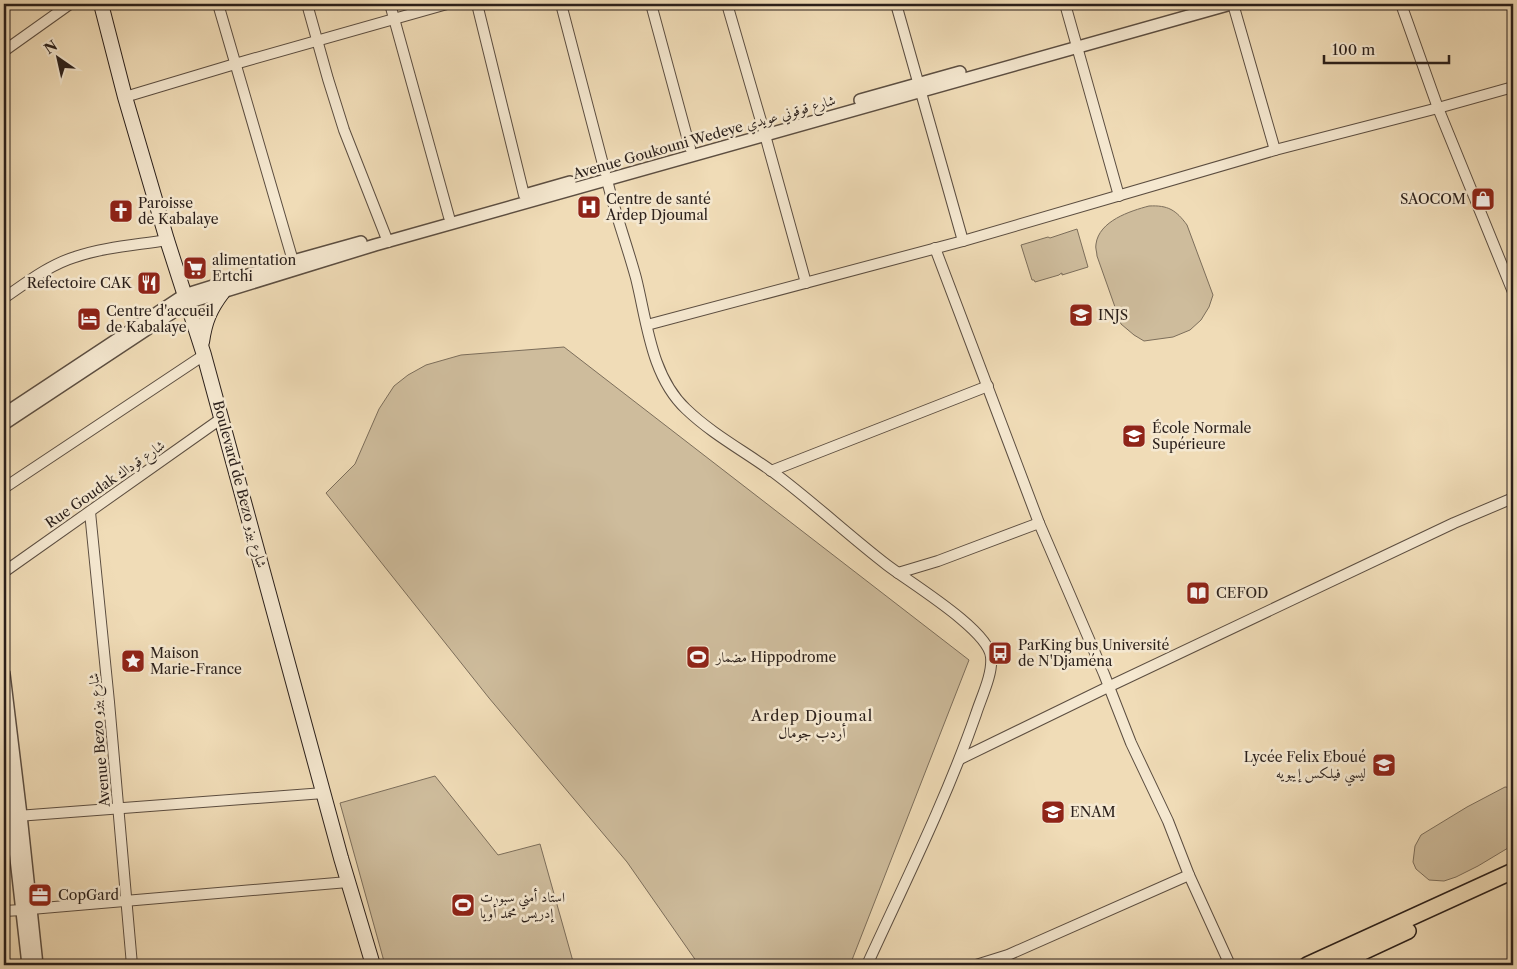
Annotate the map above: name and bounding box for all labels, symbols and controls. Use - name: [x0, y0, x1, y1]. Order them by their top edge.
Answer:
- north arrow: [32, 32, 82, 82]
- scale bar: [1324, 32, 1450, 64]
- text: N: [41, 36, 61, 58]
- text: 100 m: [1332, 40, 1375, 59]
- street label: Avenue Goukouni Wedeye شارع قوقوني عويدي: [570, 91, 838, 186]
- shop icon: SAOCOM: [1470, 186, 1496, 212]
- place label: Centre de santé Ardep Djoumal: [605, 190, 711, 224]
- place label: SAOCOM: [1400, 190, 1466, 208]
- place label: Paroisse de Kabalaye: [138, 194, 219, 228]
- hospital icon: Centre de santé Ardep Djoumal: [576, 194, 602, 220]
- church icon: Paroisse de Kabalaye: [108, 198, 134, 224]
- place label: alimentation Ertchi: [212, 251, 297, 285]
- supermarket icon: alimentation Ertchi: [182, 255, 208, 281]
- restaurant icon: Refectoire CAK: [136, 270, 162, 296]
- place label: Refectoire CAK: [27, 274, 133, 292]
- place label: Centre d'accueil de Kabalaye: [106, 302, 214, 336]
- school or university icon: INJS: [1068, 302, 1094, 328]
- hotel icon: Centre d'accueil de Kabalaye: [76, 306, 102, 332]
- place label: INJS: [1098, 306, 1128, 324]
- street label: Boulevard de Bezo شارع بيزو: [206, 398, 271, 570]
- place label: École Normale Supérieure: [1152, 419, 1252, 453]
- school or university icon: École Normale Supérieure: [1121, 423, 1147, 449]
- street label: Rue Goudak شارع قوداك: [42, 436, 170, 535]
- library icon: CEFOD: [1185, 580, 1211, 606]
- place label: CEFOD: [1216, 584, 1268, 602]
- place label: ParKing bus Université de N'Djaména: [1018, 636, 1170, 670]
- bus stop icon: ParKing bus Université de N'Djaména: [987, 640, 1013, 666]
- place label: Maison Marie-France: [150, 644, 242, 678]
- sports icon: مضمار Hippodrome: [685, 644, 711, 670]
- place icon: Maison Marie-France: [120, 648, 146, 674]
- place label: مضمار Hippodrome: [714, 648, 837, 666]
- street label: Avenue Bezo شارع بيزو: [84, 672, 117, 809]
- district label: Ardep Djoumal أردب جومال: [750, 706, 873, 742]
- place label: Lycée Felix Eboué ليسي فيلكس إيبويه: [1244, 748, 1366, 787]
- school or university icon: Lycée Felix Eboué ليسي فيلكس إيبويه: [1371, 752, 1397, 778]
- school or university icon: ENAM: [1040, 799, 1066, 825]
- place label: ENAM: [1070, 803, 1116, 821]
- office icon: CopGard: [27, 882, 53, 908]
- place label: CopGard: [58, 886, 119, 904]
- place label: استاد أمني سبورت إدريس محمد أويا: [480, 887, 565, 923]
- sports icon: استاد أمني سبورت إدريس محمد أويا: [450, 892, 476, 918]

